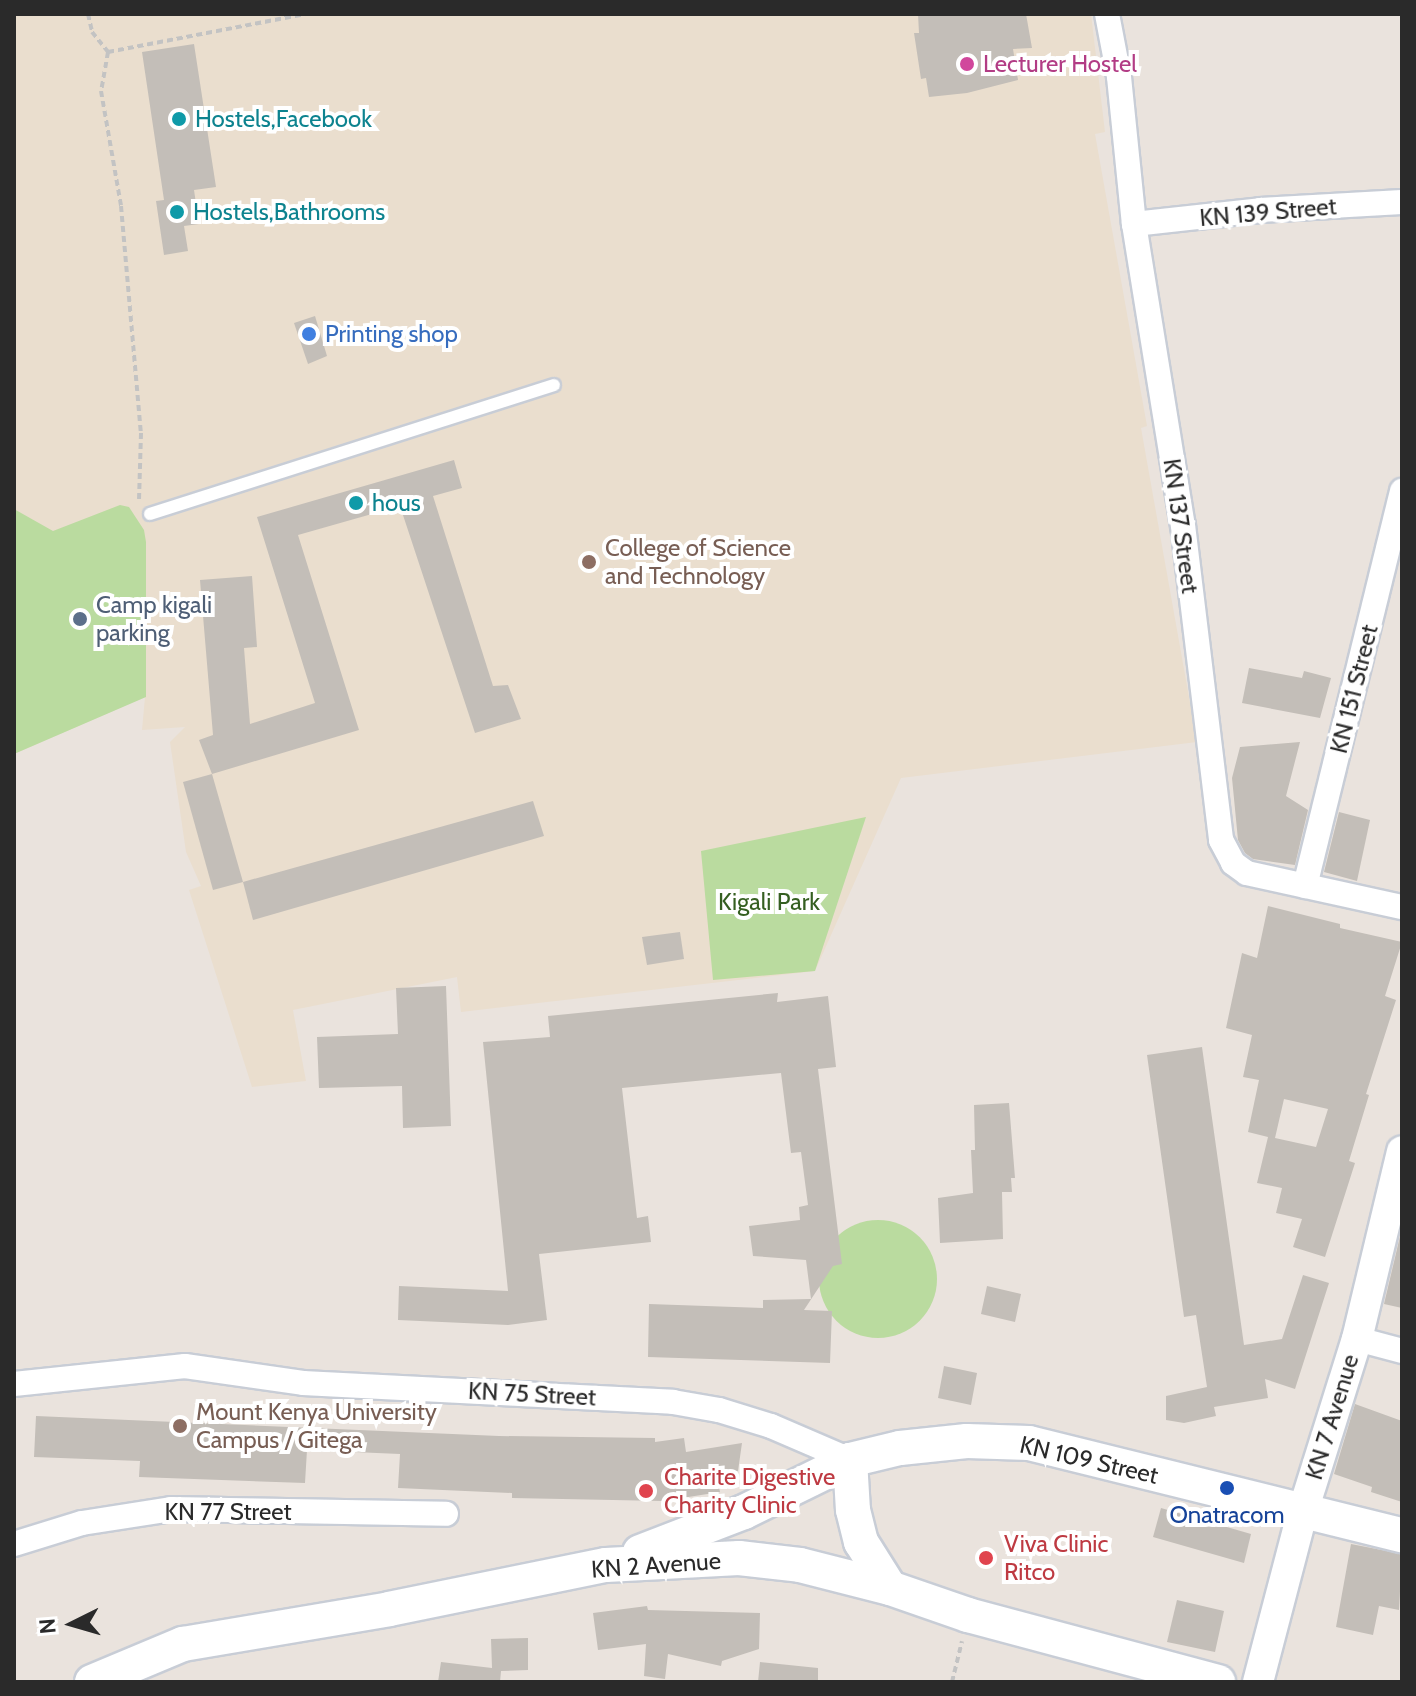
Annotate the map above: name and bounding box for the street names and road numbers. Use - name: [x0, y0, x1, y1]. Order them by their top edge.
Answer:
- street label: KN 139 Street: [1198, 192, 1338, 232]
- street label: KN 137 Street: [1157, 457, 1205, 595]
- street label: KN 151 Street: [1324, 622, 1384, 756]
- street label: KN 7 Avenue: [1299, 1351, 1365, 1483]
- street label: KN 75 Street: [467, 1376, 597, 1412]
- street label: KN 109 Street: [1017, 1430, 1161, 1490]
- street label: KN 77 Street: [164, 1498, 292, 1526]
- street label: KN 2 Avenue: [590, 1546, 722, 1584]

